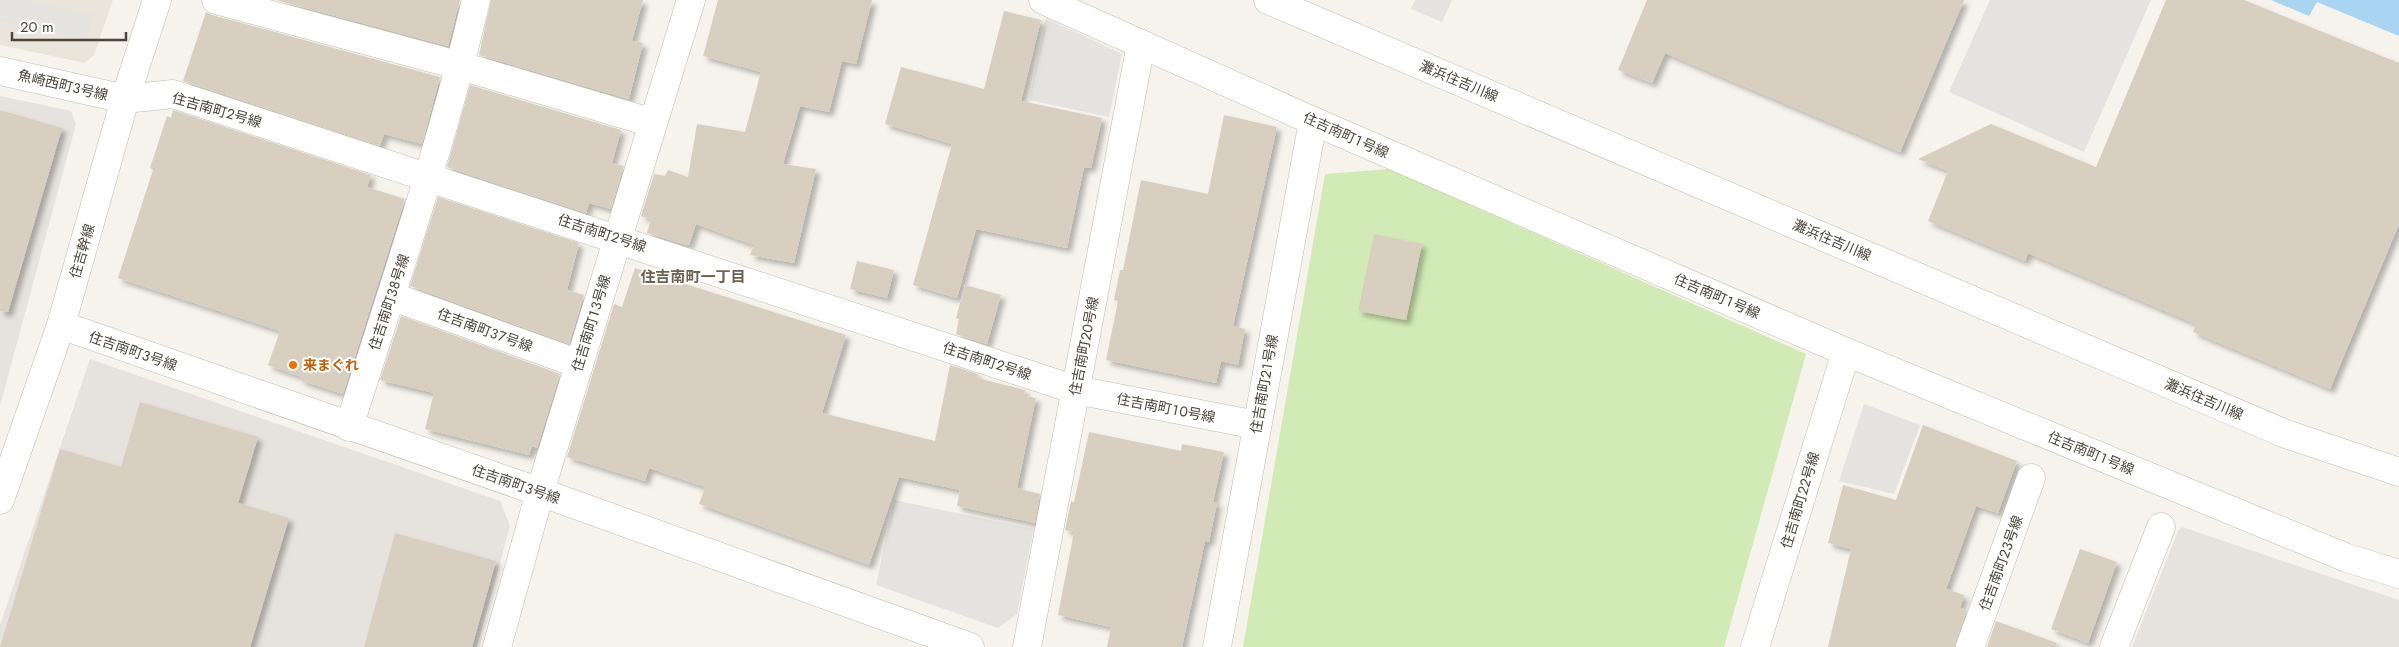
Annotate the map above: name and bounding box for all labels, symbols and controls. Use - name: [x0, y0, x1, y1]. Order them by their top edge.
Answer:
- scale bar: [12, 10, 126, 42]
- text: 20 m: [20, 16, 54, 38]
- street label: 灘浜住吉川線: [1416, 55, 1502, 107]
- street label: 魚崎西町３号線: [16, 65, 110, 105]
- street label: 住吉南町２号線: [170, 88, 264, 132]
- street label: 住吉南町１号線: [1300, 107, 1392, 163]
- street label: 住吉南町２号線: [555, 209, 649, 257]
- street label: 灘浜住吉川線: [1789, 214, 1875, 266]
- street label: 住吉幹線: [65, 221, 99, 281]
- street label: 住吉南町３８号線: [364, 251, 414, 353]
- district label: 住吉南町一丁目: [640, 266, 746, 288]
- street label: 住吉南町１号線: [1671, 269, 1763, 323]
- street label: 住吉南町１３号線: [567, 272, 615, 374]
- street label: 住吉南町２０号線: [1065, 295, 1103, 397]
- street label: 住吉南町３７号線: [434, 303, 536, 357]
- street label: 住吉南町３号線: [86, 327, 180, 375]
- street label: 住吉南町２１号線: [1245, 333, 1283, 435]
- street label: 住吉南町２号線: [940, 337, 1034, 385]
- place label: 来まぐれ: [303, 355, 359, 375]
- marker: 来まぐれ: [287, 359, 299, 371]
- street label: 灘浜住吉川線: [2161, 373, 2247, 425]
- street label: 住吉南町１０号線: [1115, 389, 1217, 427]
- street label: 住吉南町１号線: [2045, 426, 2137, 480]
- street label: 住吉南町２２号線: [1776, 449, 1824, 551]
- street label: 住吉南町３号線: [469, 460, 563, 508]
- street label: 住吉南町２３号線: [1974, 512, 2028, 614]

